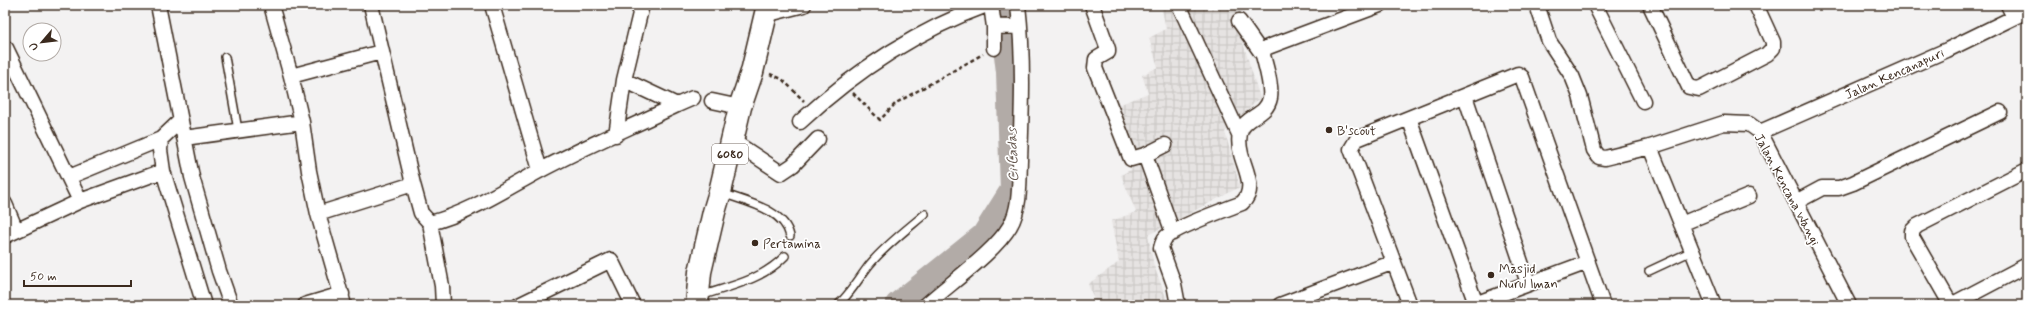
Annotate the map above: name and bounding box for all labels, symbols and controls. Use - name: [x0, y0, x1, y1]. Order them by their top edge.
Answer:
- north arrow: [22, 22, 62, 62]
- text: U: [26, 40, 42, 53]
- street label: Jalan Kencanapuri: [1842, 45, 1947, 104]
- place label: B'scout: [1337, 123, 1376, 140]
- marker: B'scout: [1324, 125, 1334, 135]
- water label: Ci Cadas: [1003, 126, 1023, 182]
- street label: Jalan Kencana Wangi: [1750, 131, 1823, 249]
- road number: 6080: [712, 144, 748, 164]
- place label: Pertamina: [763, 236, 821, 253]
- marker: Pertamina: [750, 238, 760, 248]
- place label: Masjid Nurul Iman: [1499, 261, 1558, 293]
- scale bar: [24, 262, 131, 288]
- text: 50 m: [30, 269, 57, 285]
- marker: Masjid Nurul Iman: [1486, 270, 1496, 280]

